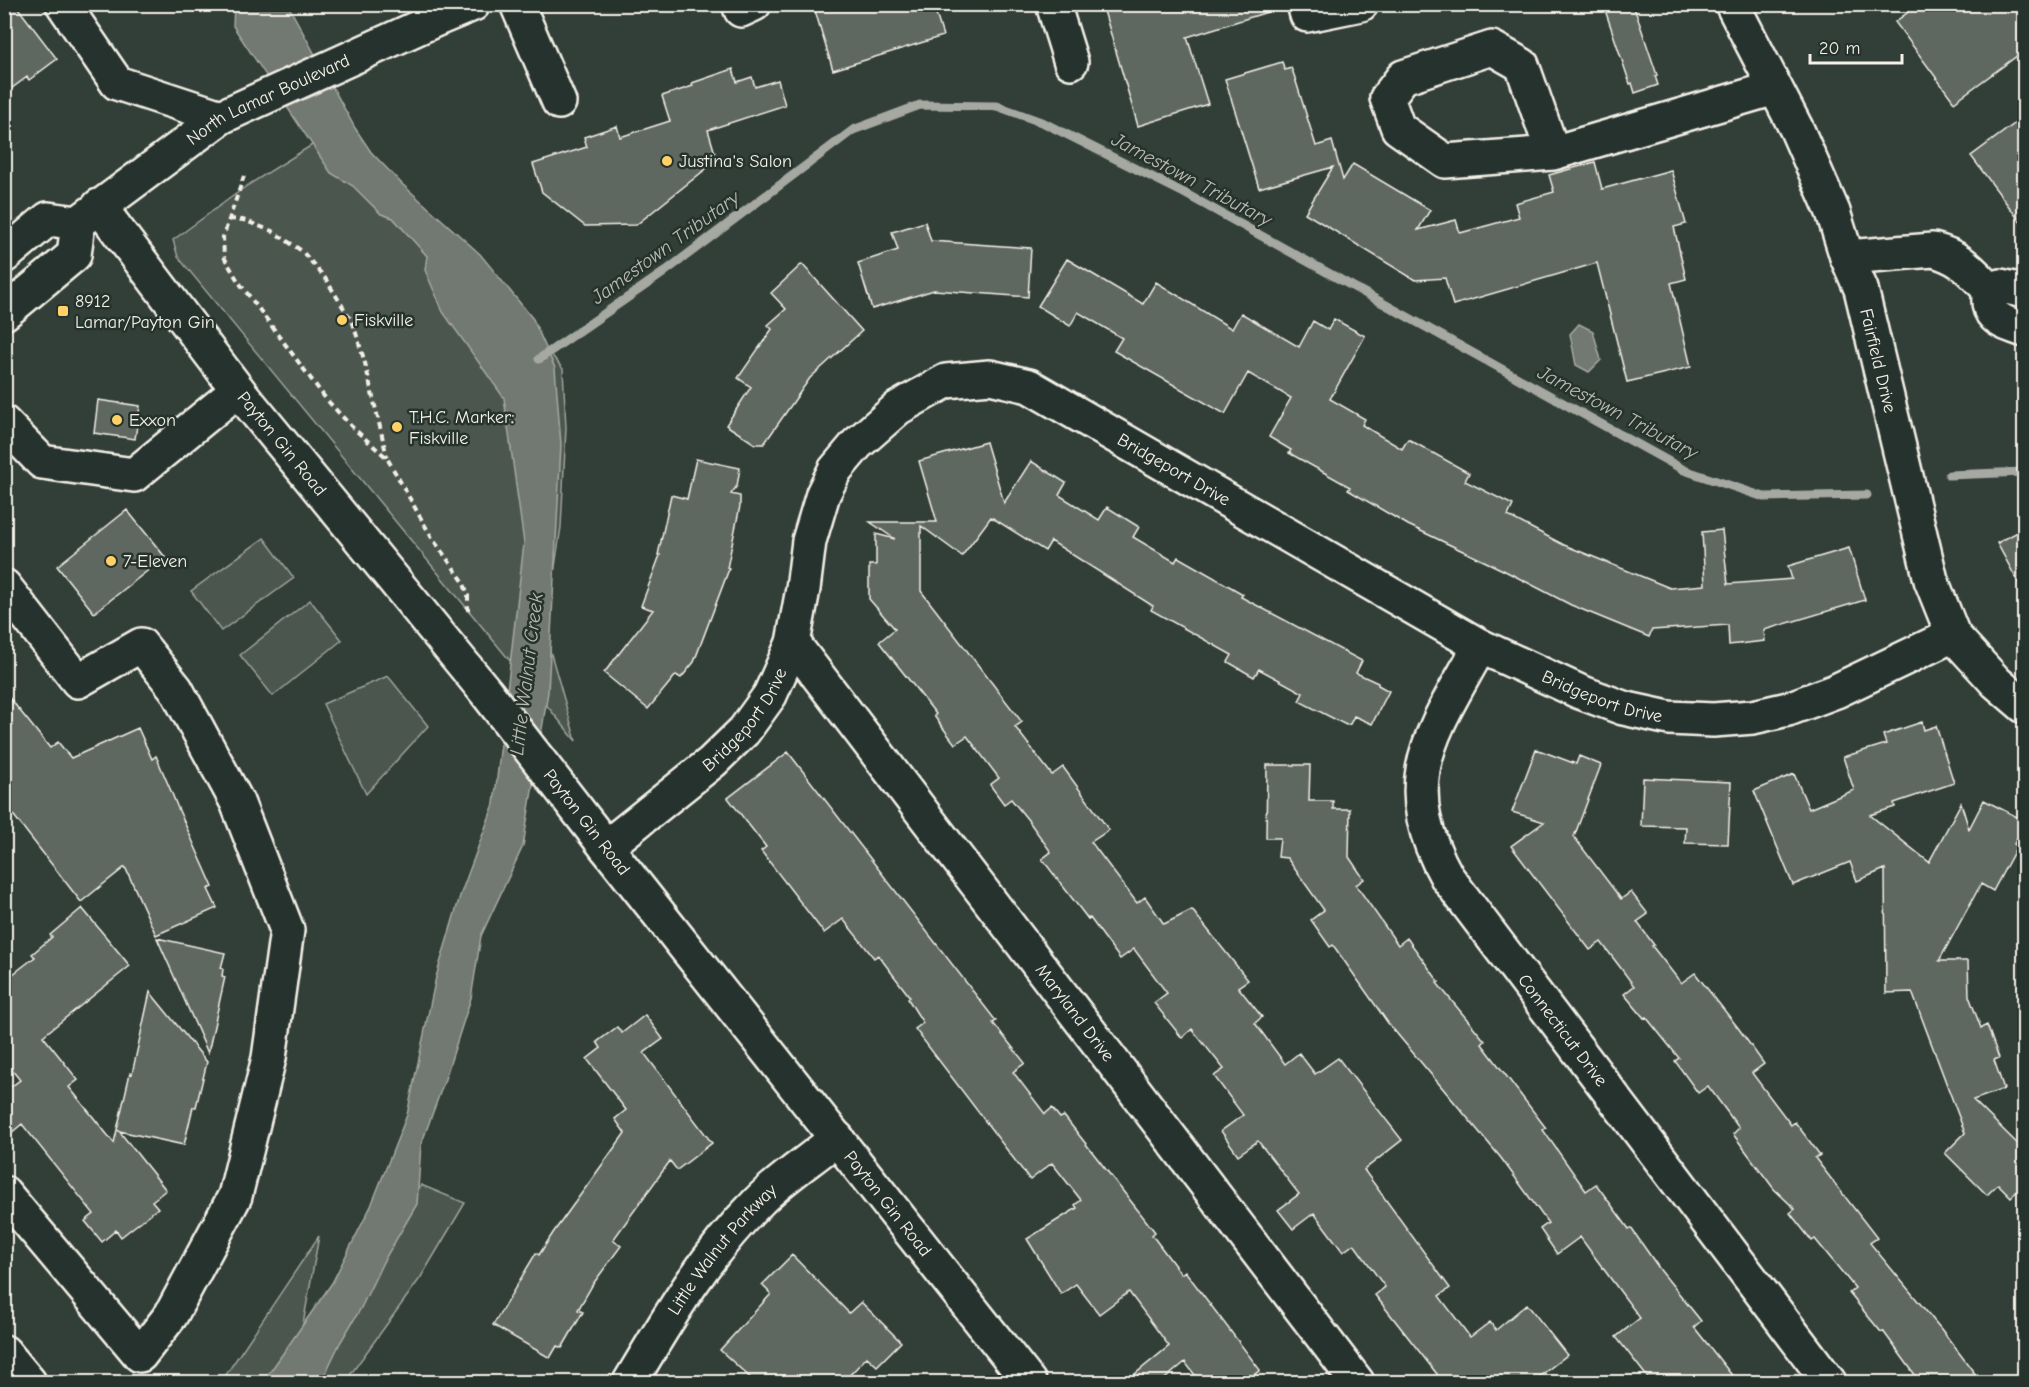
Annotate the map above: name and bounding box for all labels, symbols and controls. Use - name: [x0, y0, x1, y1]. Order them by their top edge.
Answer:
- scale bar: [1810, 27, 1902, 65]
- text: 20 m: [1819, 38, 1860, 59]
- street label: North Lamar Boulevard: [183, 50, 353, 150]
- water label: Jamestown Tributary: [1107, 127, 1276, 232]
- place label: Justina's Salon: [679, 151, 792, 172]
- marker: Justina's Salon: [660, 154, 674, 168]
- water label: Jamestown Tributary: [586, 185, 745, 309]
- place label: 8912 Lamar/Payton Gin: [75, 291, 215, 333]
- marker: 8912 Lamar/Payton Gin: [56, 304, 70, 318]
- street label: Fairfield Drive: [1855, 307, 1900, 415]
- place label: Fiskville: [354, 310, 413, 331]
- marker: Fiskville: [335, 313, 349, 327]
- water label: Jamestown Tributary: [1533, 360, 1702, 465]
- street label: Payton Gin Road: [233, 388, 331, 500]
- place label: T.H.C. Marker: Fiskville: [409, 407, 514, 449]
- place label: Exxon: [129, 410, 176, 431]
- marker: Exxon: [110, 413, 124, 427]
- marker: T.H.C. Marker: Fiskville: [390, 420, 404, 434]
- street label: Bridgeport Drive: [1113, 429, 1234, 511]
- place label: 7-Eleven: [123, 551, 187, 572]
- marker: 7-Eleven: [104, 554, 118, 568]
- water label: Little Walnut Creek: [505, 591, 548, 757]
- street label: Bridgeport Drive: [699, 665, 792, 776]
- street label: Bridgeport Drive: [1538, 666, 1664, 727]
- street label: Payton Gin Road: [539, 765, 634, 880]
- street label: Maryland Drive: [1031, 960, 1119, 1066]
- street label: Connecticut Drive: [1513, 970, 1612, 1091]
- street label: Payton Gin Road: [839, 1147, 936, 1261]
- street label: Little Walnut Parkway: [663, 1179, 782, 1319]

